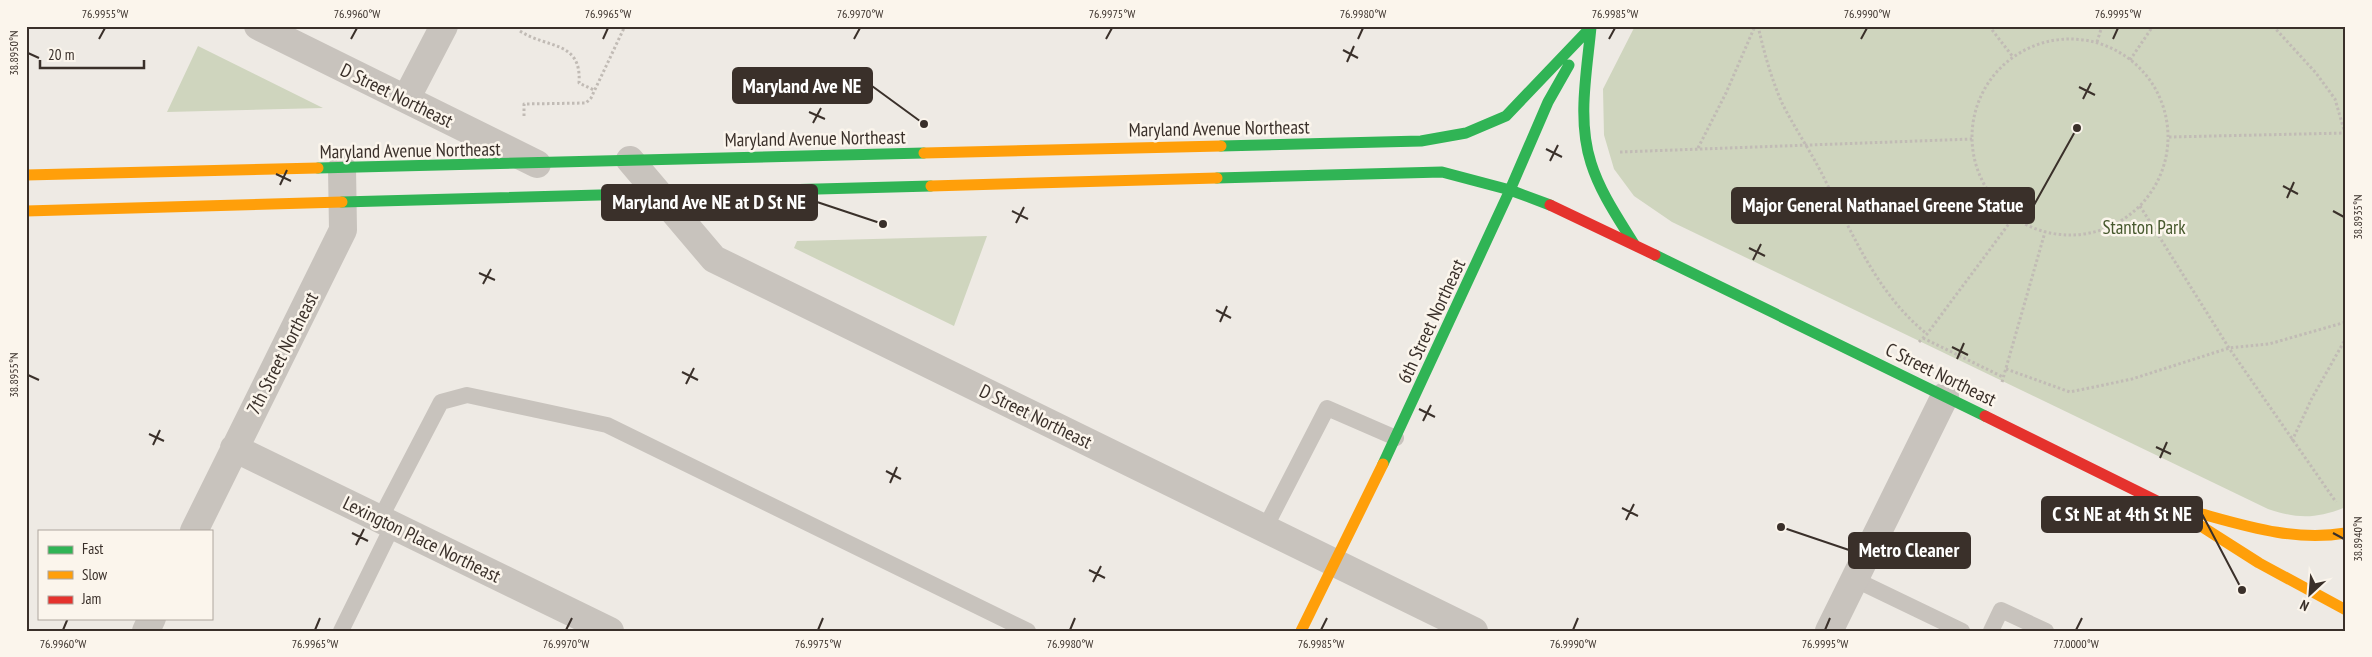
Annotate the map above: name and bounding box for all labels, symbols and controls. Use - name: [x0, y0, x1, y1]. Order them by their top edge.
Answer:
- text: 76.9955°W: [82, 6, 128, 21]
- text: 76.9960°W: [334, 6, 380, 21]
- text: 76.9965°W: [585, 6, 631, 21]
- text: 76.9970°W: [837, 6, 883, 21]
- text: 76.9975°W: [1089, 6, 1135, 21]
- text: 76.9980°W: [1340, 6, 1386, 21]
- text: 76.9985°W: [1592, 6, 1638, 21]
- text: 76.9990°W: [1844, 6, 1890, 21]
- text: 76.9995°W: [2095, 6, 2141, 21]
- text: 38.8950°N: [6, 30, 21, 76]
- scale bar: [40, 38, 144, 70]
- text: 20 m: [48, 45, 74, 64]
- street label: D Street Northeast: [337, 57, 458, 133]
- callout: Maryland Ave NE: [733, 68, 872, 103]
- text: Maryland Ave NE: [743, 73, 861, 99]
- street label: Maryland Avenue Northeast: [1128, 114, 1310, 142]
- street label: Maryland Avenue Northeast: [724, 124, 906, 152]
- street label: Maryland Avenue Northeast: [319, 136, 501, 164]
- callout: Maryland Ave NE at D St NE: [602, 185, 817, 220]
- callout: Major General Nathanael Greene Statue: [1732, 188, 2034, 223]
- text: Maryland Ave NE at D St NE: [612, 189, 806, 215]
- text: Major General Nathanael Greene Statue: [1742, 192, 2024, 218]
- text: 38.8935°N: [2350, 194, 2365, 240]
- park label: Stanton Park: [2102, 215, 2186, 239]
- street label: 6th Street Northeast: [1392, 254, 1471, 387]
- street label: 7th Street Northeast: [241, 287, 323, 418]
- street label: C Street Northeast: [1882, 337, 2001, 411]
- text: 38.8955°N: [6, 352, 21, 398]
- street label: D Street Northeast: [976, 378, 1097, 454]
- street label: Lexington Place Northeast: [339, 490, 505, 588]
- callout: C St NE at 4th St NE: [2042, 497, 2202, 532]
- text: C St NE at 4th St NE: [2052, 501, 2192, 527]
- text: 38.8940°N: [2350, 516, 2365, 562]
- legend: [38, 530, 212, 620]
- callout: Metro Cleaner: [1849, 533, 1970, 568]
- text: Metro Cleaner: [1859, 537, 1959, 563]
- text: Fast: [82, 539, 103, 558]
- text: Slow: [82, 565, 107, 584]
- north arrow: [2284, 570, 2334, 620]
- text: Jam: [81, 589, 101, 608]
- text: N: [2297, 596, 2312, 615]
- text: 76.9960°W: [40, 636, 86, 651]
- text: 76.9965°W: [292, 636, 338, 651]
- text: 76.9970°W: [543, 636, 589, 651]
- text: 76.9975°W: [795, 636, 841, 651]
- text: 76.9980°W: [1047, 636, 1093, 651]
- text: 76.9985°W: [1298, 636, 1344, 651]
- text: 76.9990°W: [1550, 636, 1596, 651]
- text: 76.9995°W: [1802, 636, 1848, 651]
- text: 77.0000°W: [2053, 636, 2099, 651]

